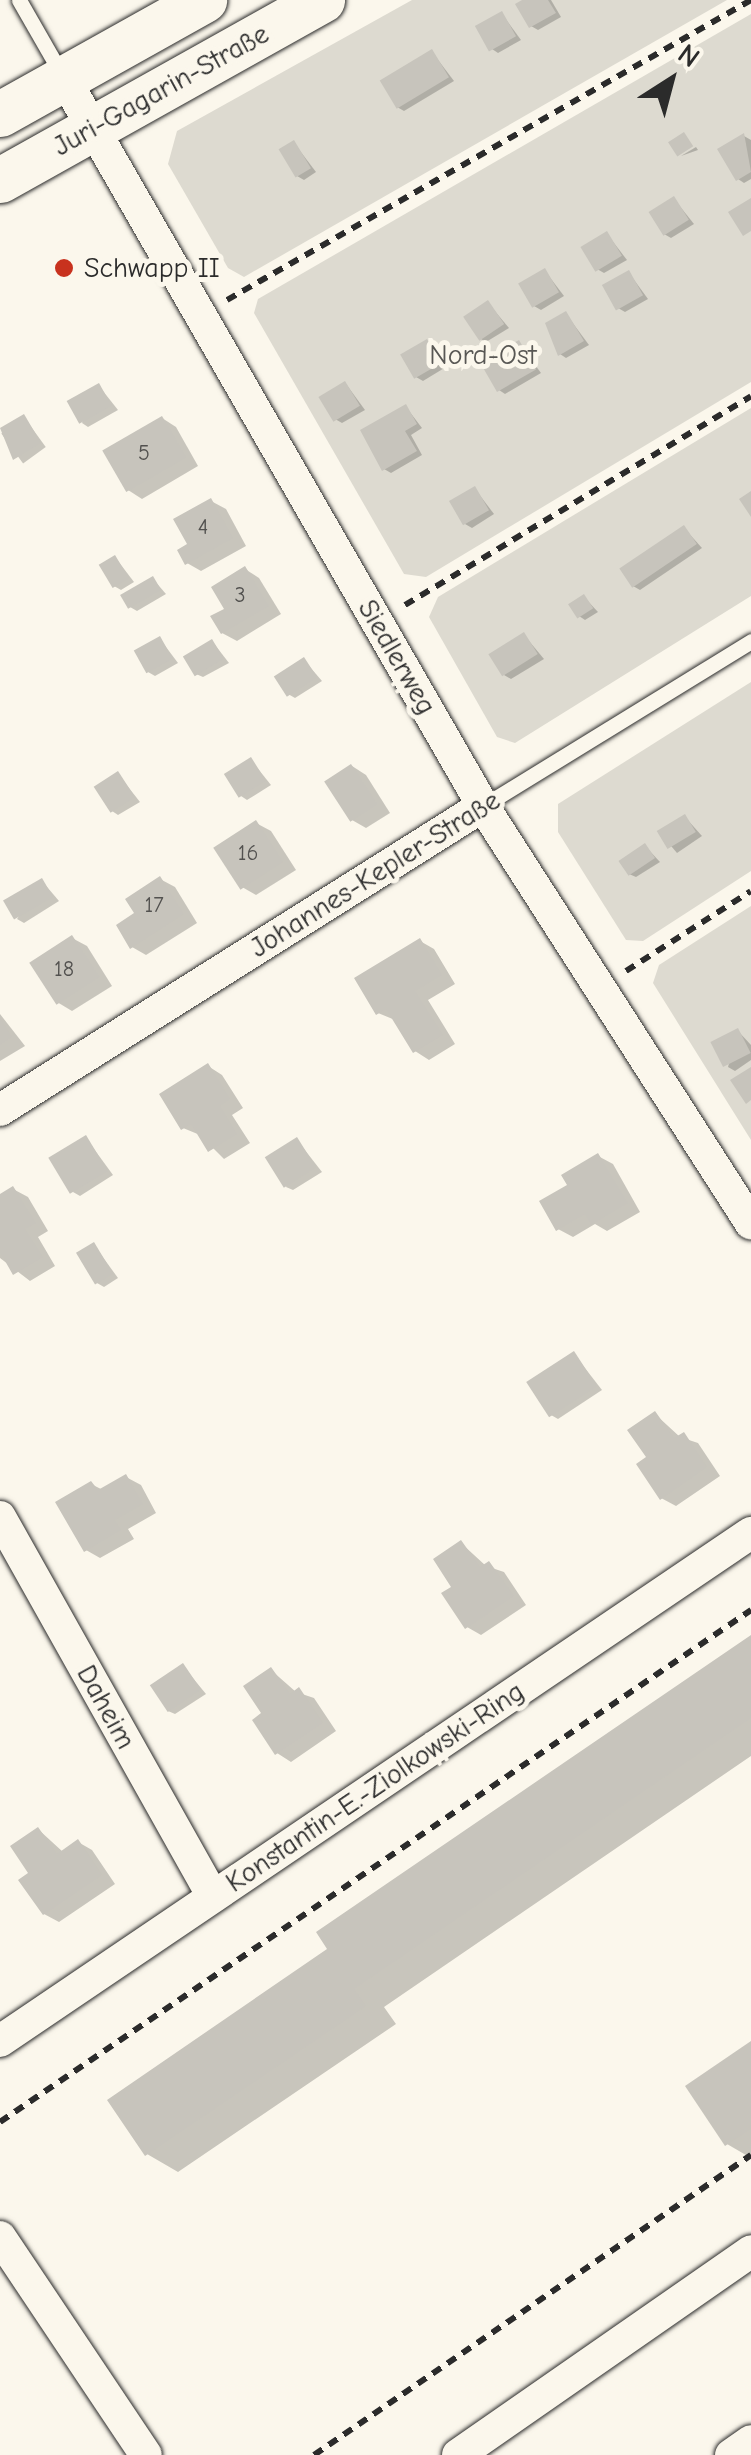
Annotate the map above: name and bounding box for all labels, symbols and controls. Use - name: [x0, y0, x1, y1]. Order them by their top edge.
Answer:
- street label: Juri-Gagarin-Straße: [47, 17, 275, 163]
- north arrow: [621, 30, 721, 130]
- text: N: [672, 37, 705, 74]
- place label: Schwapp II: [84, 251, 220, 285]
- marker: Schwapp II: [53, 257, 75, 279]
- park label: Nord-Ost: [429, 338, 537, 372]
- house number: 5: [138, 441, 150, 467]
- house number: 4: [198, 515, 208, 541]
- house number: 3: [234, 583, 246, 609]
- street label: Siedlerweg: [351, 594, 443, 720]
- street label: Johannes-Kepler-Straße: [244, 783, 506, 965]
- house number: 16: [238, 841, 258, 867]
- house number: 17: [144, 893, 164, 919]
- house number: 18: [54, 957, 74, 983]
- street label: Daheim: [69, 1659, 143, 1755]
- street label: Konstantin-E.-Ziolkowski-Ring: [220, 1675, 530, 1899]

